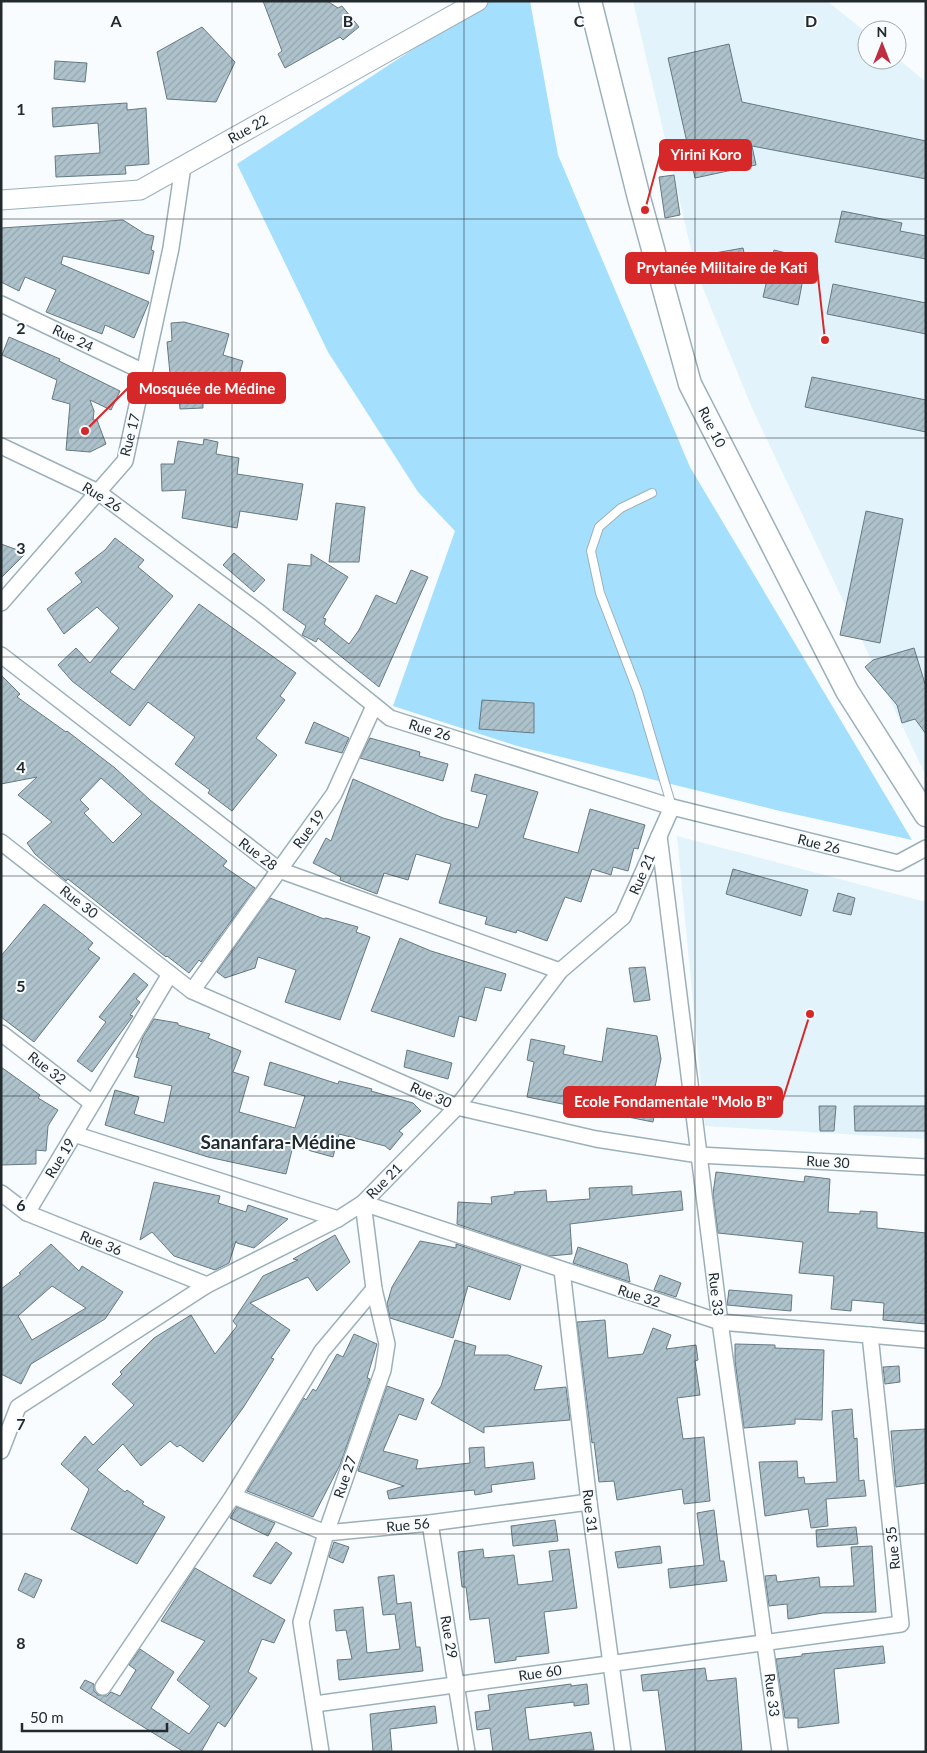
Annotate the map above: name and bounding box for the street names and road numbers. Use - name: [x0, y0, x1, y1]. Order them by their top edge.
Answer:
- street label: Rue 22: [225, 111, 271, 147]
- street label: Rue 24: [50, 320, 97, 355]
- street label: Rue 10: [695, 404, 730, 450]
- street label: Rue 17: [116, 412, 143, 458]
- street label: Rue 26: [79, 478, 125, 515]
- street label: Rue 26: [407, 715, 453, 744]
- street label: Rue 19: [289, 806, 328, 851]
- street label: Rue 26: [796, 830, 842, 857]
- street label: Rue 28: [236, 834, 281, 873]
- street label: Rue 21: [625, 850, 658, 897]
- street label: Rue 30: [57, 882, 102, 922]
- street label: Rue 32: [25, 1048, 70, 1088]
- street label: Rue 30: [408, 1078, 455, 1111]
- street label: Rue 19: [41, 1135, 78, 1181]
- street label: Rue 30: [806, 1152, 850, 1171]
- street label: Rue 21: [362, 1159, 405, 1202]
- street label: Rue 36: [78, 1227, 125, 1259]
- street label: Rue 33: [705, 1271, 728, 1317]
- street label: Rue 32: [616, 1281, 662, 1310]
- street label: Rue 27: [329, 1453, 360, 1500]
- street label: Rue 31: [579, 1488, 602, 1534]
- street label: Rue 56: [386, 1514, 430, 1535]
- street label: Rue 35: [882, 1526, 903, 1571]
- street label: Rue 29: [437, 1614, 462, 1660]
- street label: Rue 60: [517, 1661, 563, 1684]
- street label: Rue 33: [761, 1672, 784, 1718]

